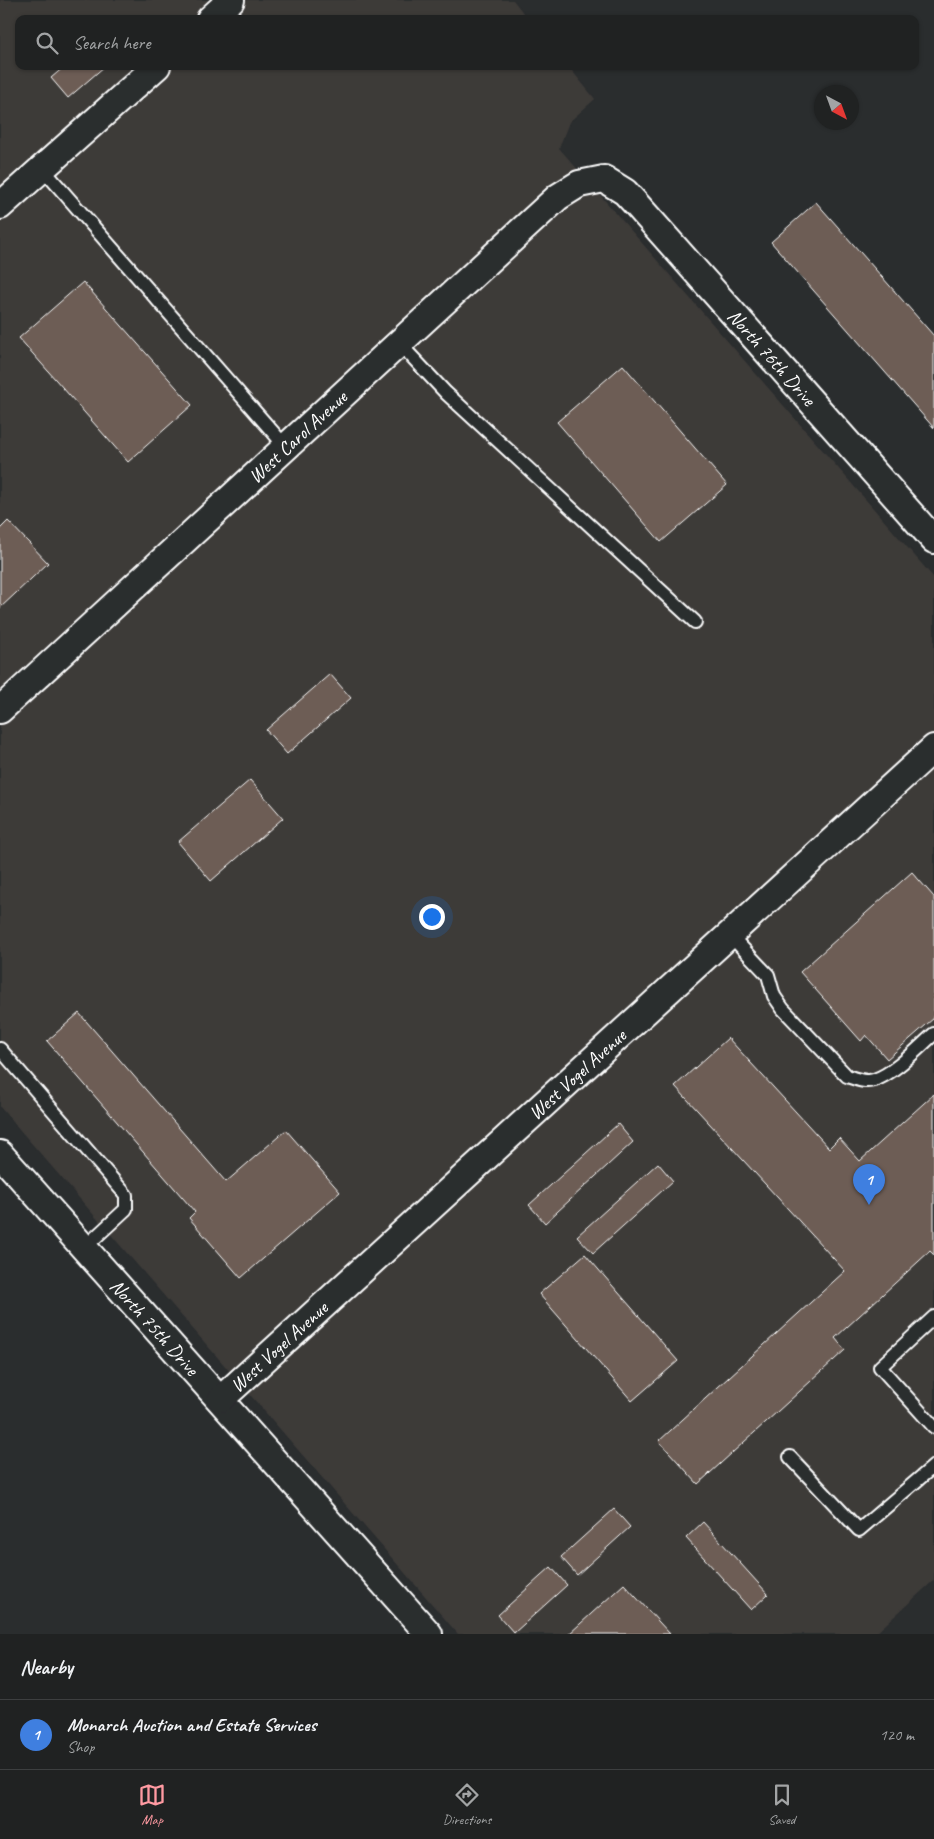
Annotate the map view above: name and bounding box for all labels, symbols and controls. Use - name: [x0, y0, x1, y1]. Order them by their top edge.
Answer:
- search box: [15, 15, 919, 70]
- icon: search: [33, 29, 61, 57]
- text: Search here: [73, 31, 150, 55]
- north arrow: [814, 85, 859, 130]
- street label: North 76th Drive: [722, 304, 823, 412]
- street label: West Carol Avenue: [243, 384, 353, 488]
- your location: [419, 904, 445, 930]
- street label: West Vogel Avenue: [523, 1022, 632, 1125]
- pin: 1: [853, 1164, 885, 1205]
- street label: North 75th Drive: [105, 1273, 205, 1382]
- street label: West Vogel Avenue: [225, 1294, 334, 1397]
- text: Nearby: [20, 1654, 73, 1680]
- text: Monarch Auction and Estate Services: [67, 1713, 316, 1737]
- text: 1: [32, 1725, 40, 1745]
- text: 120 m: [880, 1725, 914, 1745]
- text: Shop: [67, 1737, 94, 1757]
- tab: Map: [138, 1781, 166, 1828]
- tab: Directions: [443, 1781, 491, 1828]
- tab: Saved: [768, 1781, 796, 1828]

